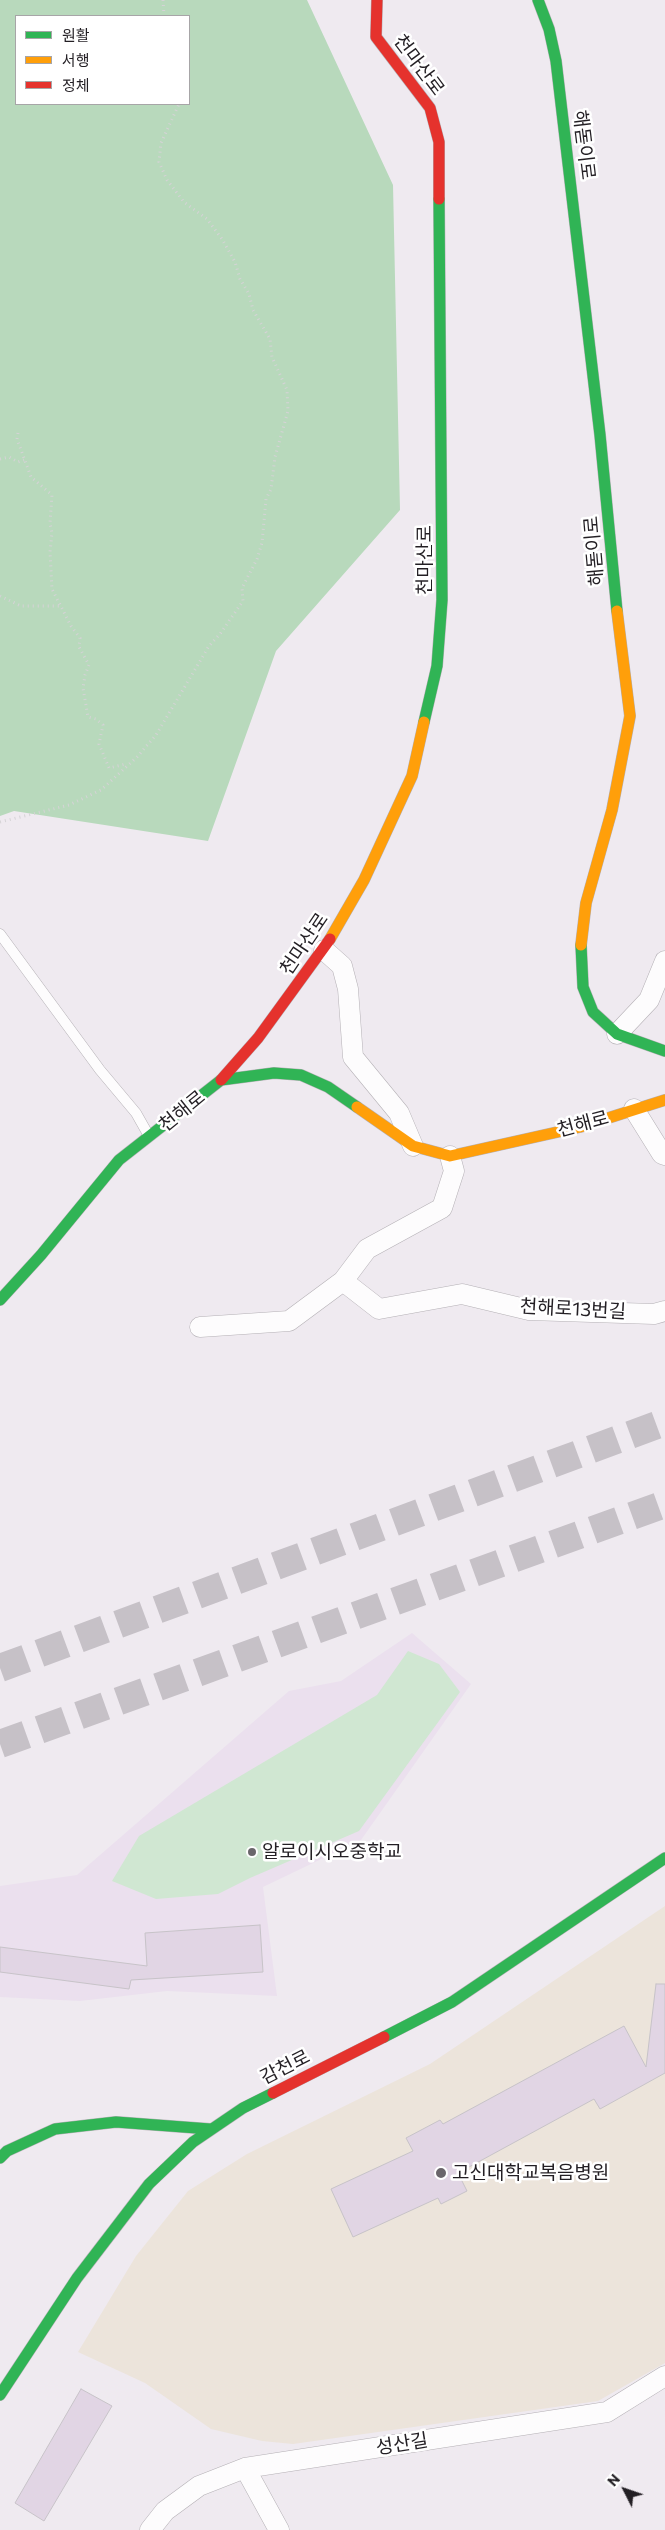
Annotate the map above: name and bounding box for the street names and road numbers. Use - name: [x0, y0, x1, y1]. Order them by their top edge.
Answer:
- street label: 천마산로: [389, 30, 449, 100]
- street label: 해돋이로: [568, 109, 600, 181]
- street label: 해돋이로: [580, 515, 608, 587]
- street label: 천마산로: [414, 525, 436, 595]
- street label: 천마산로: [275, 909, 333, 979]
- street label: 천해로: [154, 1086, 210, 1136]
- street label: 천해로: [555, 1106, 611, 1142]
- street label: 천해로13번길: [519, 1295, 627, 1323]
- street label: 감천로: [256, 2045, 314, 2089]
- street label: 성산길: [374, 2429, 430, 2459]

